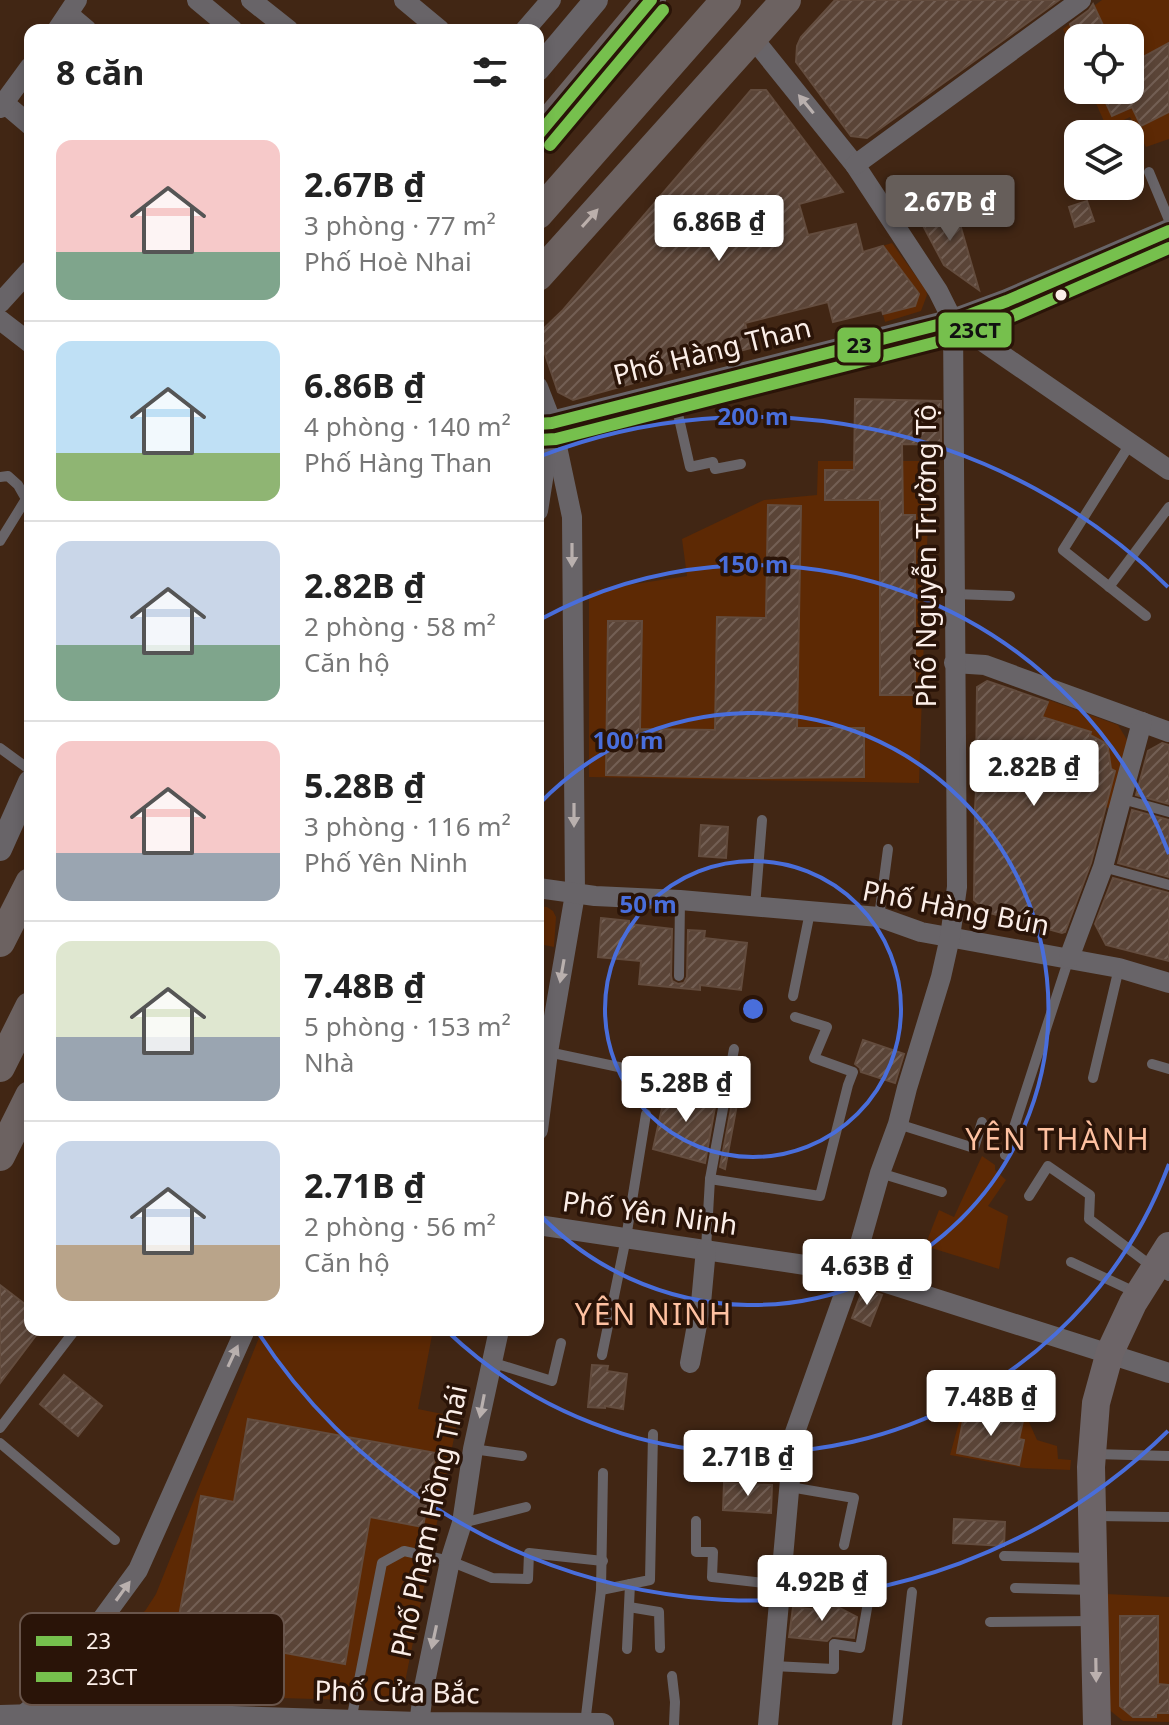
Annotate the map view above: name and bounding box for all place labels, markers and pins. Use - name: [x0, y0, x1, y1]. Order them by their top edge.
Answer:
- pin: 2.67B ₫: [876, 175, 1024, 243]
- pin: 6.86B ₫: [645, 195, 793, 263]
- unlabelled marker: [1053, 287, 1069, 303]
- pin: 2.82B ₫: [960, 740, 1108, 808]
- centre of rings: [739, 995, 767, 1023]
- pin: 5.28B ₫: [612, 1056, 760, 1124]
- pin: 4.63B ₫: [793, 1239, 941, 1307]
- pin: 7.48B ₫: [917, 1370, 1065, 1438]
- pin: 2.71B ₫: [674, 1430, 822, 1498]
- pin: 4.92B ₫: [748, 1555, 896, 1623]

